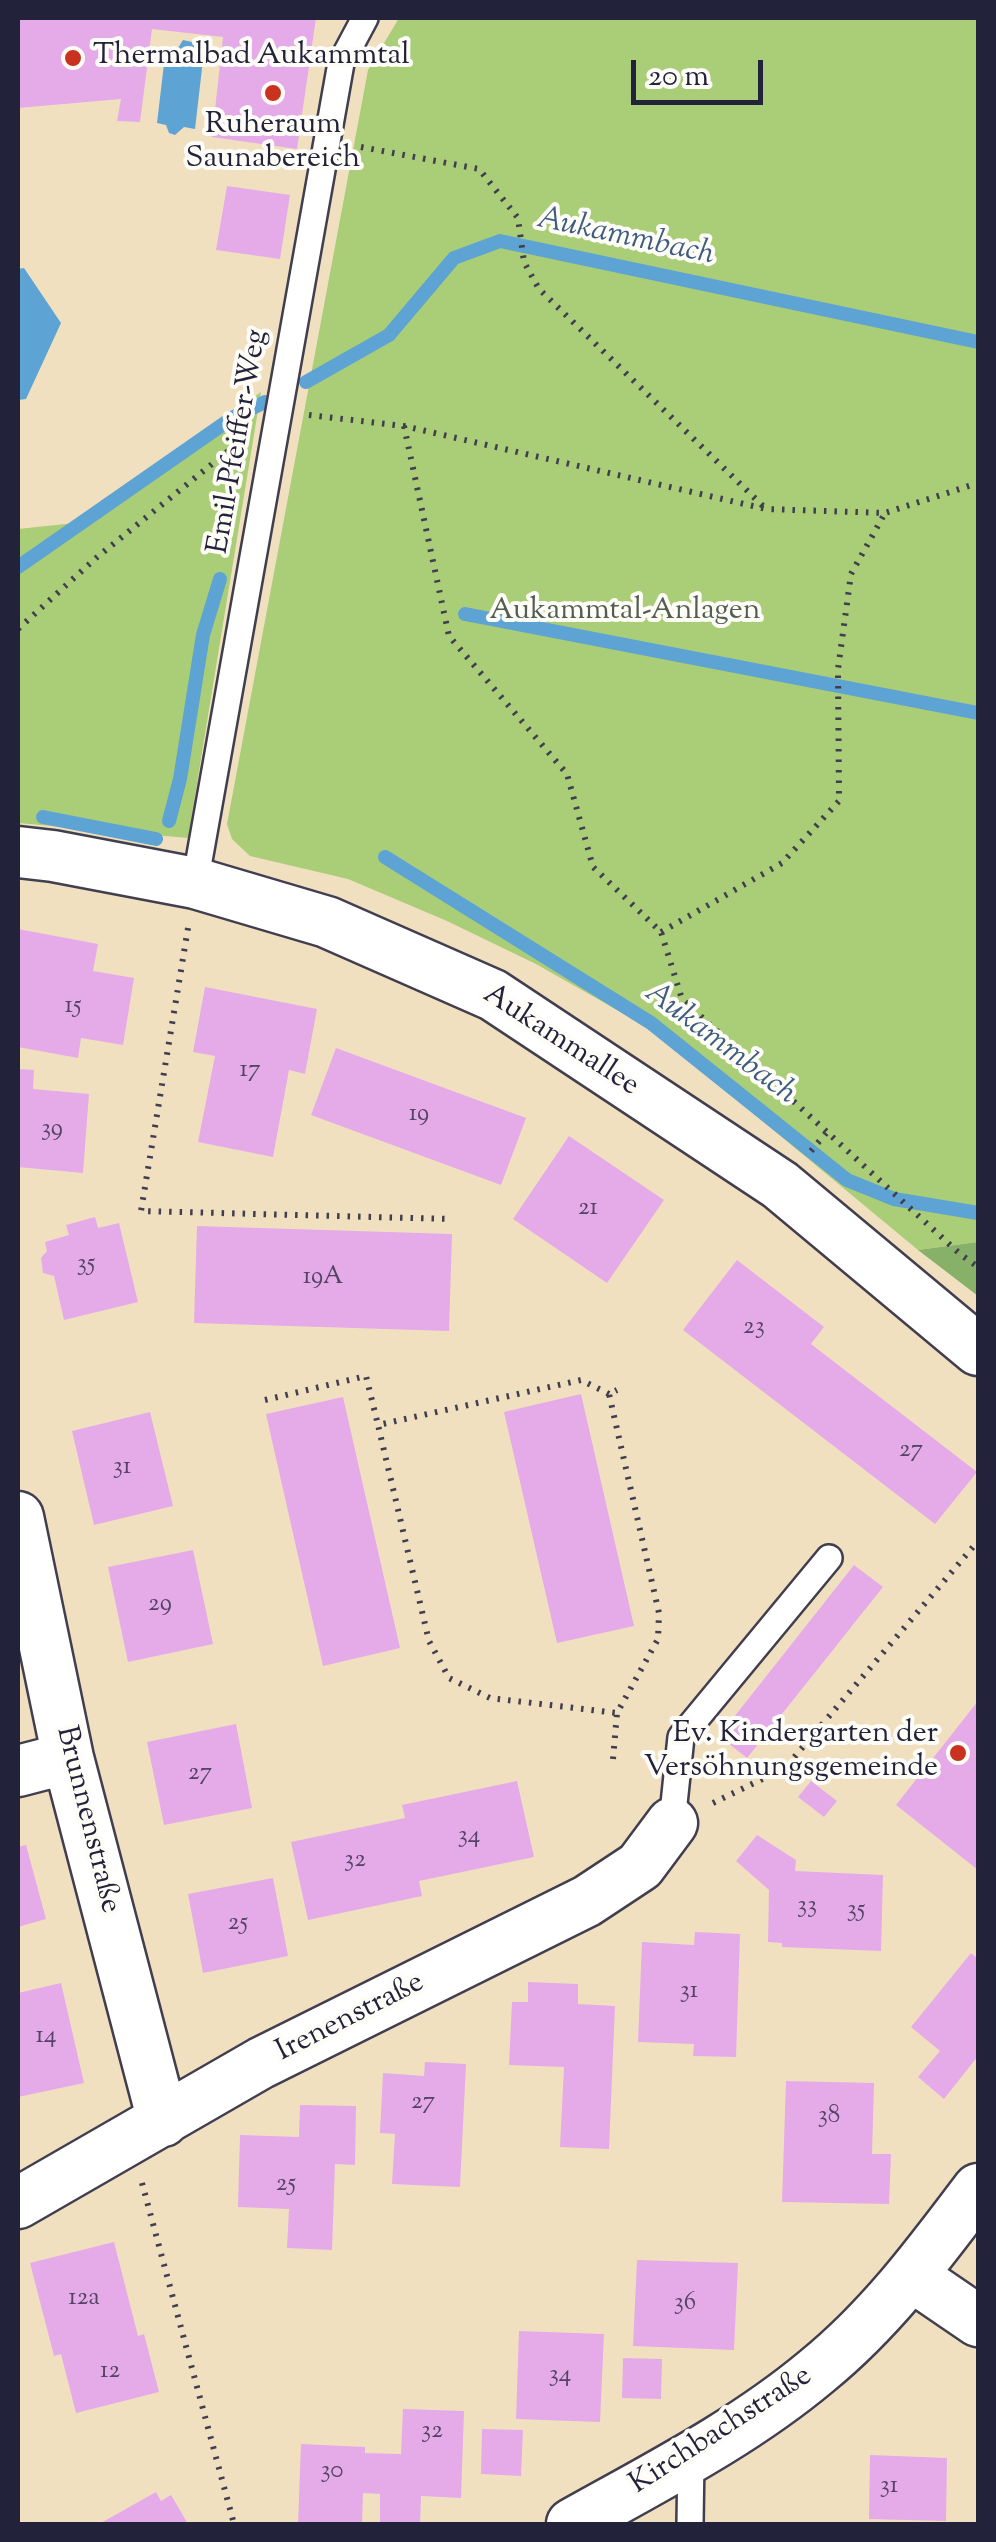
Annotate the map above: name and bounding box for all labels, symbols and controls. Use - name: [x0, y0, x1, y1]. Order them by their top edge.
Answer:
- place label: Thermalbad Aukammtal: [93, 40, 410, 76]
- scale bar: [636, 40, 768, 102]
- marker: Thermalbad Aukammtal: [62, 47, 84, 69]
- text: 20 m: [648, 56, 709, 99]
- marker: Ruheraum Saunabereich: [262, 82, 284, 104]
- place label: Ruheraum Saunabereich: [186, 109, 360, 180]
- water label: Aukammbach: [533, 201, 717, 277]
- street label: Emil-Pfeiffer-Weg: [203, 327, 277, 557]
- park label: Aukammtal-Anlagen: [489, 595, 761, 631]
- water label: Aukammbach: [635, 975, 803, 1115]
- street label: Aukammallee: [475, 978, 645, 1106]
- house number: 15: [64, 993, 82, 1023]
- house number: 17: [239, 1057, 261, 1087]
- house number: 19: [409, 1101, 429, 1131]
- house number: 39: [41, 1116, 63, 1146]
- house number: 21: [578, 1195, 598, 1225]
- house number: 35: [77, 1251, 95, 1281]
- house number: 19A: [303, 1264, 343, 1294]
- house number: 23: [743, 1314, 765, 1344]
- house number: 27: [899, 1437, 923, 1467]
- house number: 31: [113, 1454, 131, 1484]
- house number: 29: [148, 1591, 172, 1621]
- place label: Ev. Kindergarten der Versöhnungsgemeinde: [644, 1718, 938, 1788]
- street label: Brunnenstraße: [45, 1723, 127, 1917]
- marker: Ev. Kindergarten der Versöhnungsgemeinde: [947, 1742, 969, 1764]
- house number: 27: [188, 1760, 212, 1790]
- house number: 34: [458, 1823, 480, 1853]
- house number: 32: [344, 1847, 366, 1877]
- house number: 33: [797, 1893, 817, 1923]
- house number: 35: [847, 1897, 865, 1927]
- house number: 25: [228, 1910, 248, 1940]
- street label: Irenenstraße: [271, 1966, 431, 2072]
- house number: 31: [680, 1978, 698, 2008]
- house number: 14: [35, 2023, 57, 2053]
- house number: 27: [411, 2089, 435, 2119]
- house number: 38: [818, 2103, 840, 2133]
- house number: 25: [276, 2171, 296, 2201]
- house number: 12a: [68, 2285, 100, 2315]
- house number: 36: [674, 2290, 696, 2320]
- house number: 12: [100, 2358, 120, 2388]
- street label: Kirchbachstraße: [624, 2360, 820, 2504]
- house number: 34: [549, 2362, 571, 2392]
- house number: 32: [421, 2418, 443, 2448]
- house number: 30: [320, 2458, 344, 2488]
- house number: 31: [880, 2473, 898, 2503]

